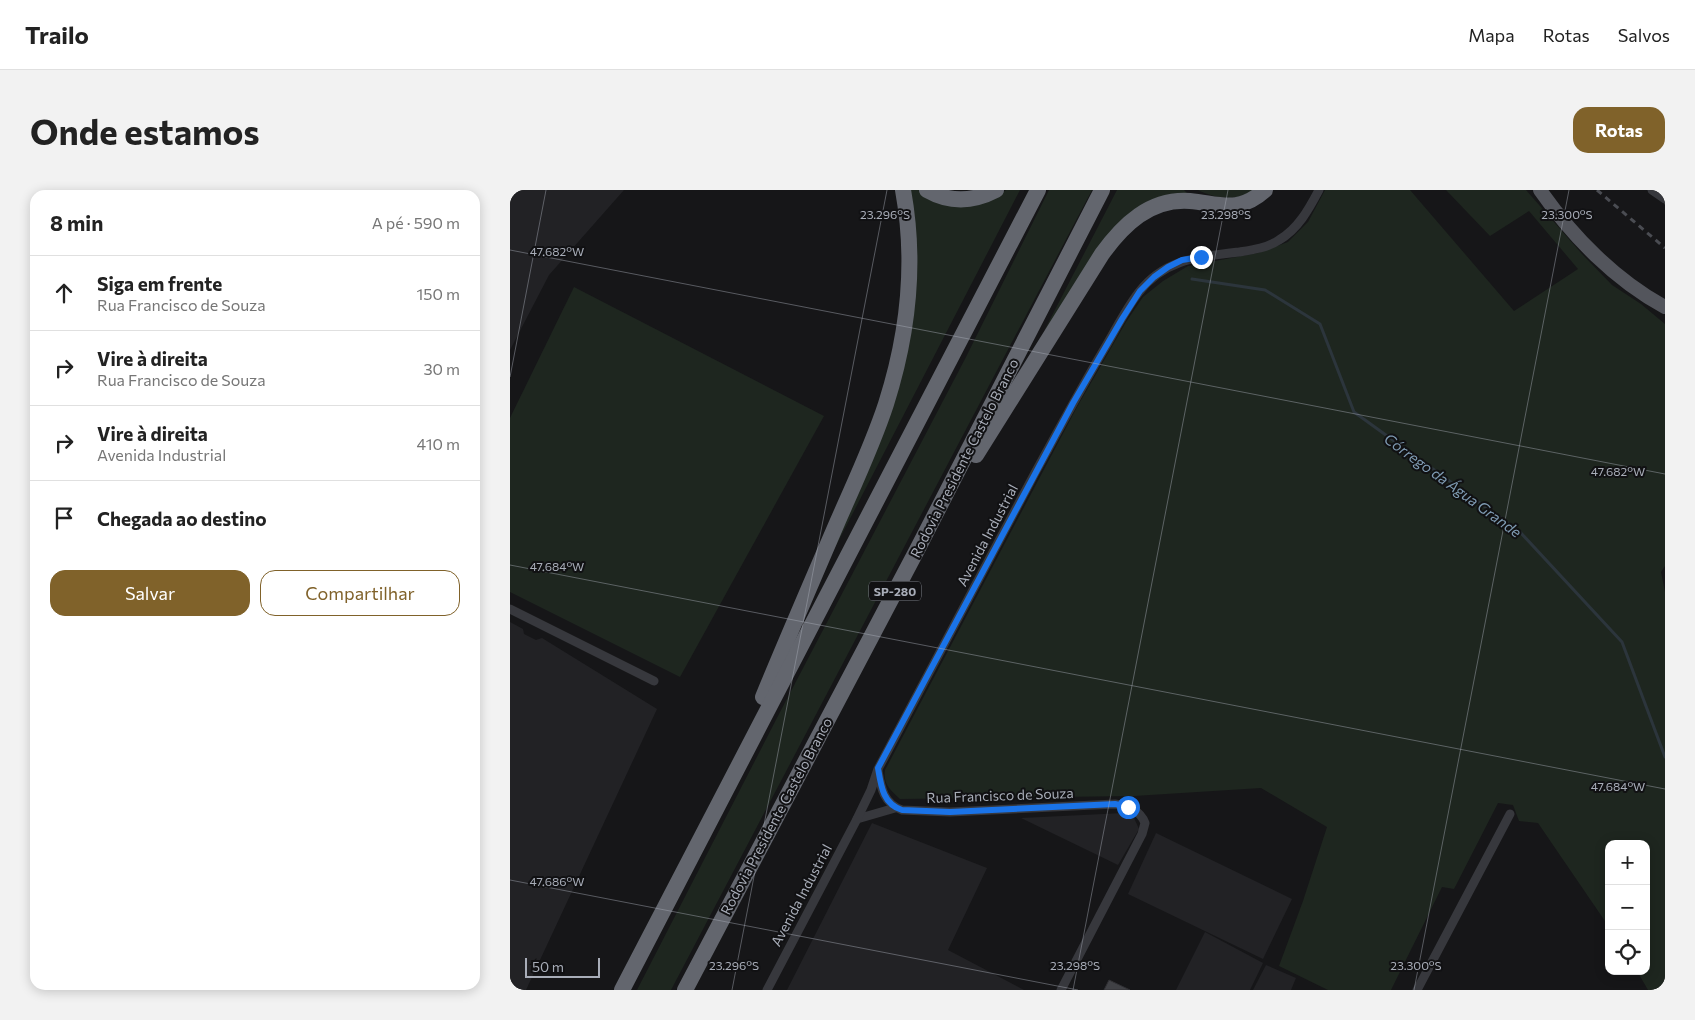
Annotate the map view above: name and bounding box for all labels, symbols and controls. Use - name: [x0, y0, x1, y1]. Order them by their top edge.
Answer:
- text: Trailo: [25, 20, 89, 49]
- text: Mapa: [1468, 24, 1515, 46]
- text: Rotas: [1543, 24, 1590, 46]
- text: Salvos: [1618, 24, 1670, 46]
- button: Rotas: [1573, 107, 1665, 153]
- text: Onde estamos: [30, 109, 260, 152]
- text: 23.296°S: [860, 207, 910, 221]
- text: 23.298°S: [1201, 207, 1251, 221]
- text: 23.300°S: [1541, 207, 1593, 221]
- text: 8 min: [50, 210, 103, 235]
- text: A pé · 590 m: [372, 213, 460, 232]
- text: 47.682°W: [530, 244, 584, 258]
- route end: [1190, 246, 1213, 269]
- text: Siga em frente: [97, 272, 222, 295]
- icon: ahead: [50, 279, 78, 307]
- text: 150 m: [417, 284, 460, 303]
- text: Rua Francisco de Souza: [97, 295, 266, 314]
- text: Vire à direita: [97, 347, 208, 370]
- icon: right: [50, 354, 78, 382]
- street label: Rodovia Presidente Castelo Branco: [906, 356, 1022, 560]
- text: 30 m: [423, 359, 460, 378]
- text: Rua Francisco de Souza: [97, 370, 266, 389]
- text: Vire à direita: [97, 422, 208, 445]
- water label: Córrego da Água Grande: [1381, 428, 1526, 541]
- icon: right: [50, 429, 78, 457]
- text: 410 m: [417, 434, 460, 453]
- text: Avenida Industrial: [97, 445, 226, 464]
- text: 47.682°W: [1591, 464, 1645, 478]
- street label: Avenida Industrial: [953, 481, 1021, 589]
- icon: arrive: [50, 504, 78, 532]
- text: Chegada ao destino: [97, 507, 267, 530]
- text: 47.684°W: [530, 559, 584, 573]
- button: Salvar: [50, 570, 250, 616]
- button: Compartilhar: [260, 570, 460, 616]
- road number: SP-280: [869, 582, 921, 601]
- street label: Rodovia Presidente Castelo Branco: [717, 714, 835, 918]
- text: 47.684°W: [1591, 779, 1645, 793]
- street label: Rua Francisco de Souza: [926, 784, 1074, 806]
- route start: [1117, 796, 1140, 819]
- map controls: [1605, 840, 1650, 975]
- button: +: [1605, 840, 1650, 885]
- street label: Avenida Industrial: [767, 841, 835, 949]
- text: 47.686°W: [530, 874, 584, 888]
- button: −: [1605, 885, 1650, 930]
- button: locate: [1605, 930, 1650, 975]
- scale bar: [525, 955, 600, 978]
- text: 50 m: [532, 958, 564, 975]
- text: 23.296°S: [709, 958, 759, 972]
- text: 23.298°S: [1050, 958, 1100, 972]
- text: 23.300°S: [1390, 958, 1442, 972]

